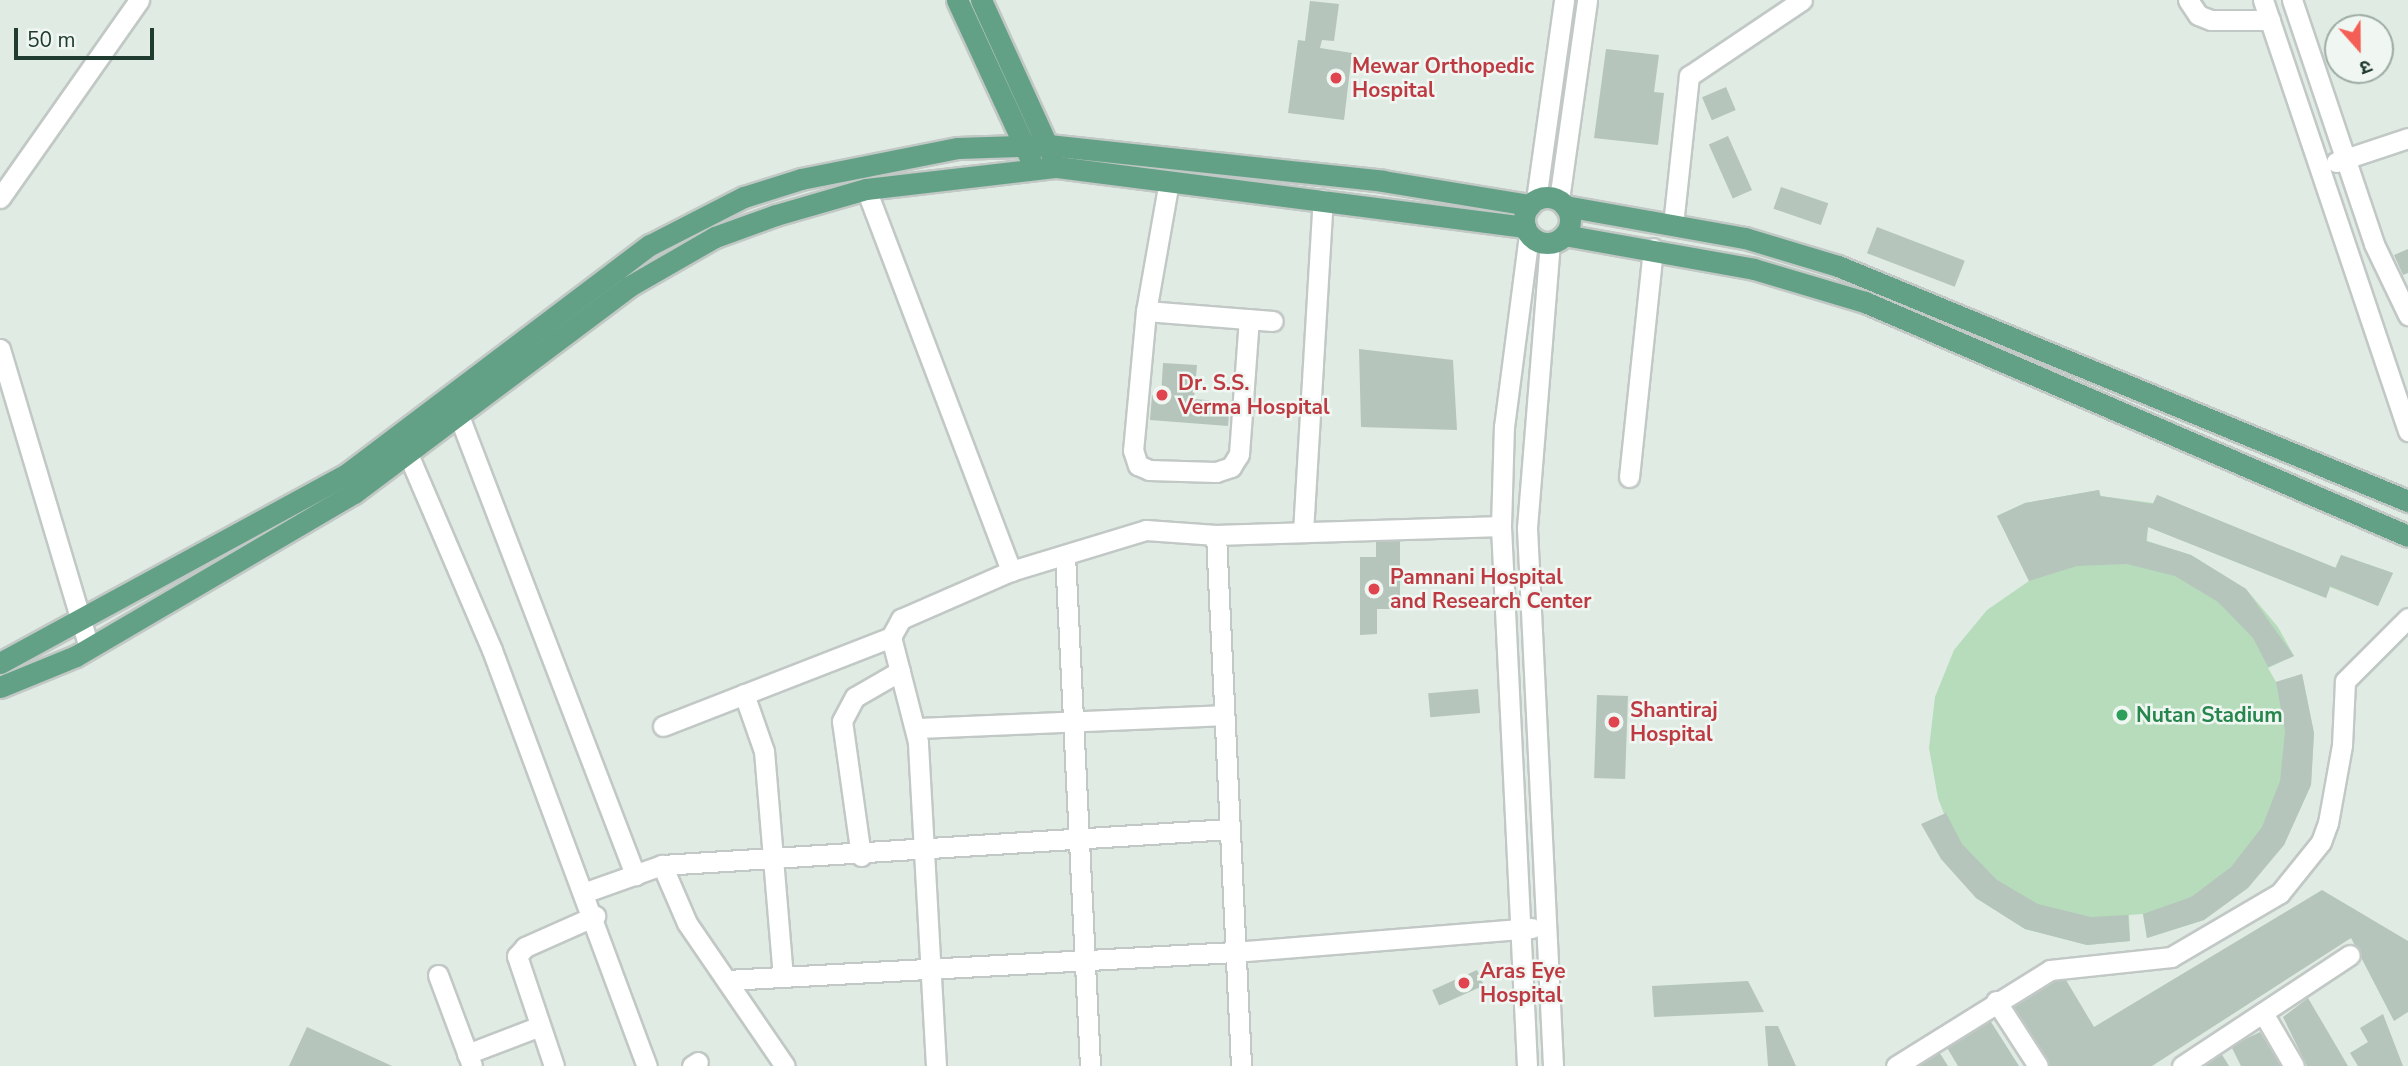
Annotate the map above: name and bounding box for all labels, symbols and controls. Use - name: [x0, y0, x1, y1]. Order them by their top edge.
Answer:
- scale bar: [18, 14, 158, 58]
- north arrow: [2324, 14, 2394, 84]
- text: 50 m: [27, 26, 76, 54]
- place label: Mewar Orthopedic Hospital: [1352, 53, 1534, 103]
- text: उ: [2356, 53, 2376, 81]
- marker: Mewar Orthopedic Hospital: [1326, 68, 1346, 88]
- place label: Dr. S.S. Verma Hospital: [1178, 370, 1330, 420]
- marker: Dr. S.S. Verma Hospital: [1152, 385, 1172, 405]
- place label: Pamnani Hospital and Research Center: [1390, 564, 1591, 614]
- marker: Pamnani Hospital and Research Center: [1364, 579, 1384, 599]
- place label: Shantiraj Hospital: [1630, 697, 1718, 747]
- place label: Nutan Stadium: [2136, 702, 2283, 728]
- marker: Nutan Stadium: [2114, 707, 2130, 723]
- marker: Shantiraj Hospital: [1604, 712, 1624, 732]
- place label: Aras Eye Hospital: [1480, 958, 1566, 1008]
- marker: Aras Eye Hospital: [1454, 973, 1474, 993]

